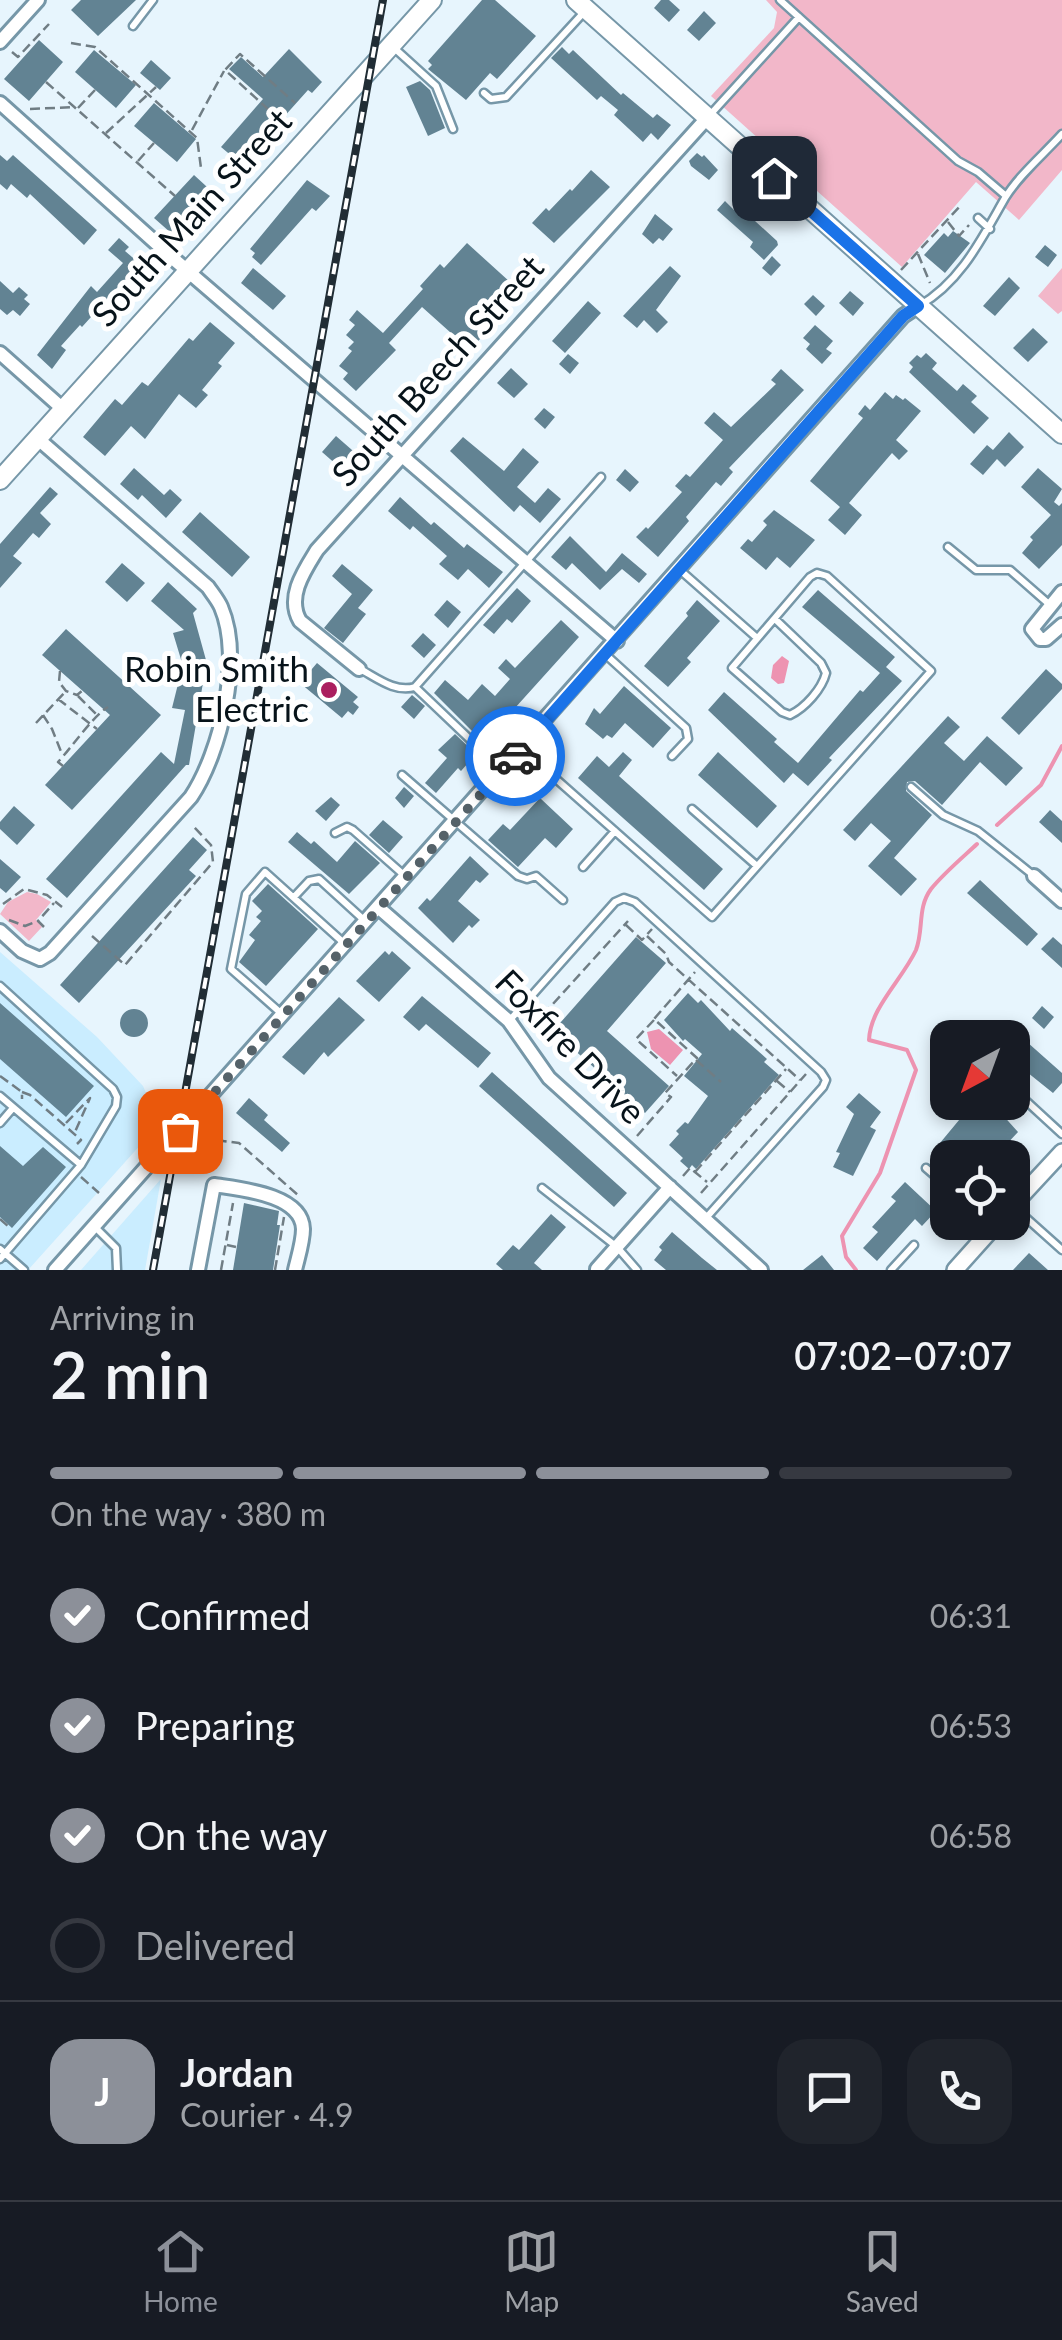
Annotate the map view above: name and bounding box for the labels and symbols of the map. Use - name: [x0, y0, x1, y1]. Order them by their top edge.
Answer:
- street label: South Main Street: [82, 99, 299, 334]
- pin: [732, 136, 817, 221]
- street label: South Beech Street: [322, 245, 551, 494]
- place label: Robin Smith Electric: [124, 647, 309, 729]
- marker: Robin Smith Electric: [318, 679, 340, 701]
- courier: [465, 706, 565, 806]
- street label: Foxfire Drive: [488, 960, 655, 1131]
- north arrow: [930, 1020, 1030, 1120]
- pin: [138, 1089, 223, 1174]

